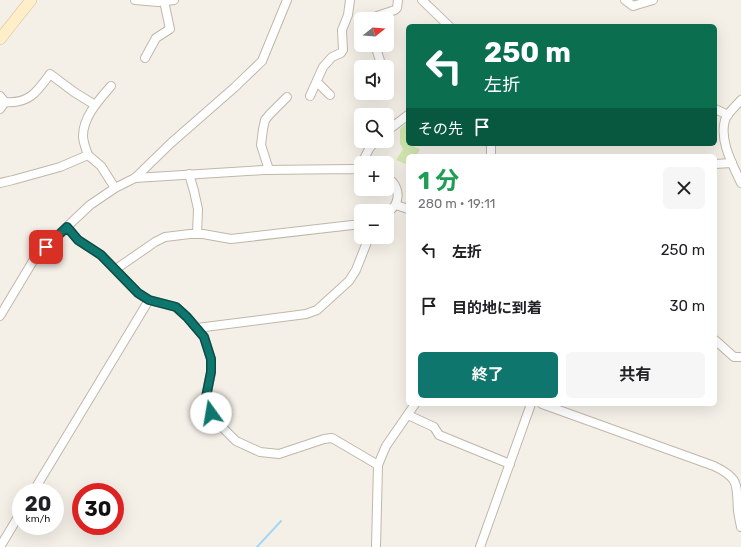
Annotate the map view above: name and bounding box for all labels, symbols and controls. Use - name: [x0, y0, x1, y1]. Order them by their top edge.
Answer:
- north arrow: [354, 12, 394, 52]
- map controls: [354, 12, 394, 244]
- text: 250 m: [484, 36, 571, 69]
- icon: left: [418, 40, 470, 92]
- button: sound: [354, 60, 394, 100]
- text: 左折: [484, 74, 520, 96]
- button: search: [354, 108, 394, 148]
- icon: arrive: [471, 116, 493, 138]
- text: その先: [418, 120, 463, 138]
- button: +: [354, 156, 394, 196]
- text: 1 分: [418, 167, 459, 195]
- button: close: [663, 167, 705, 209]
- text: 280 m · 19:11: [418, 196, 495, 211]
- button: −: [354, 204, 394, 244]
- pin: [29, 230, 63, 264]
- icon: arrive: [35, 236, 57, 258]
- icon: left: [418, 239, 440, 261]
- text: 250 m: [661, 241, 705, 259]
- text: 左折: [452, 243, 482, 261]
- icon: arrive: [418, 295, 440, 317]
- text: 30 m: [669, 297, 705, 315]
- text: 目的地に到着: [452, 299, 542, 317]
- button: 終了: [418, 352, 558, 398]
- button: 共有: [566, 352, 705, 398]
- position arrow: [190, 392, 232, 434]
- speed limit sign: 30: [72, 483, 124, 535]
- text: 20: [25, 492, 51, 516]
- text: km/h: [26, 513, 50, 525]

